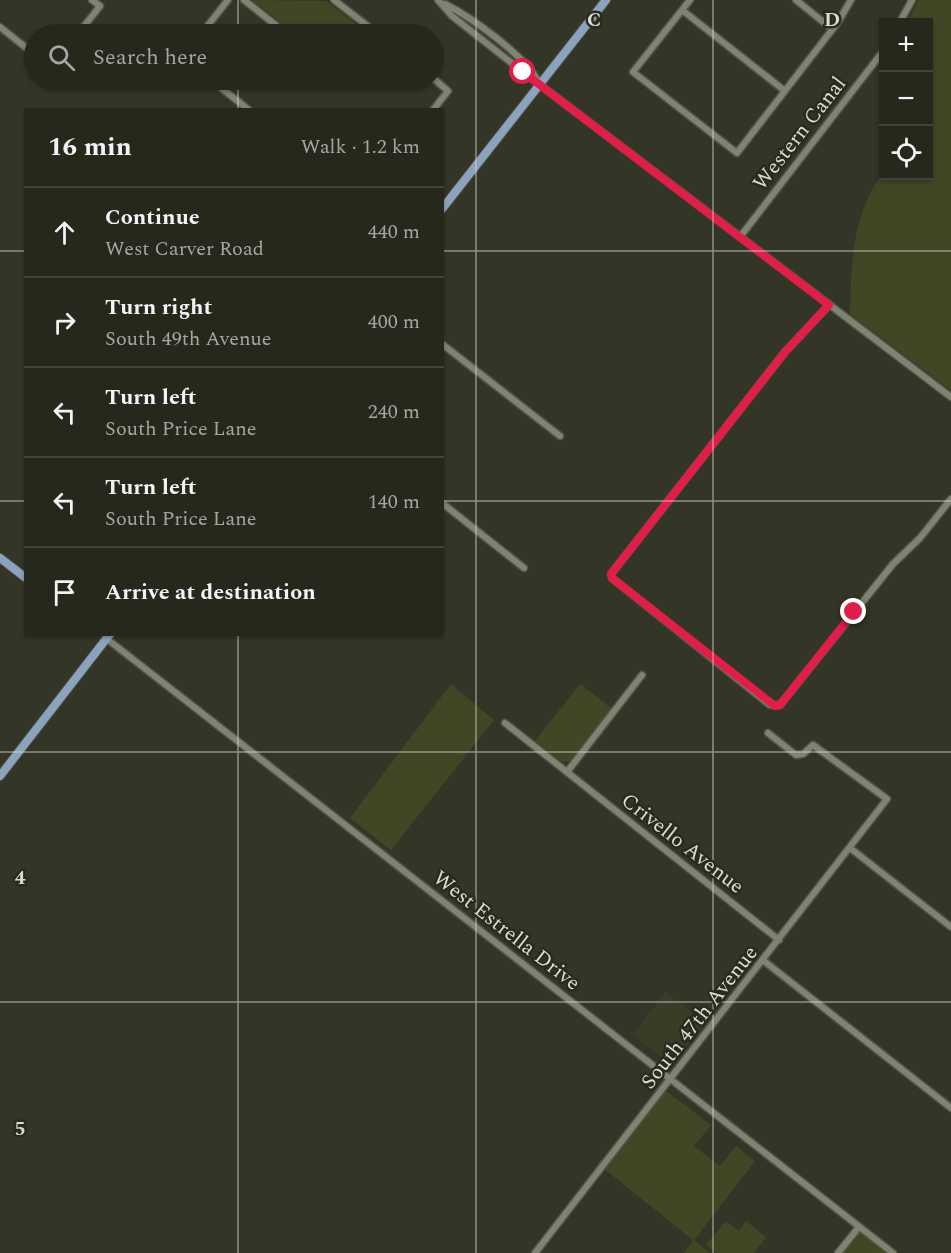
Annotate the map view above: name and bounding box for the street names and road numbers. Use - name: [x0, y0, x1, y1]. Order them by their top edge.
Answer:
- street label: Western Canal: [745, 70, 854, 197]
- street label: Crivello Avenue: [614, 785, 751, 902]
- street label: West Estrella Drive: [426, 863, 587, 999]
- street label: South 47th Avenue: [633, 939, 766, 1096]

